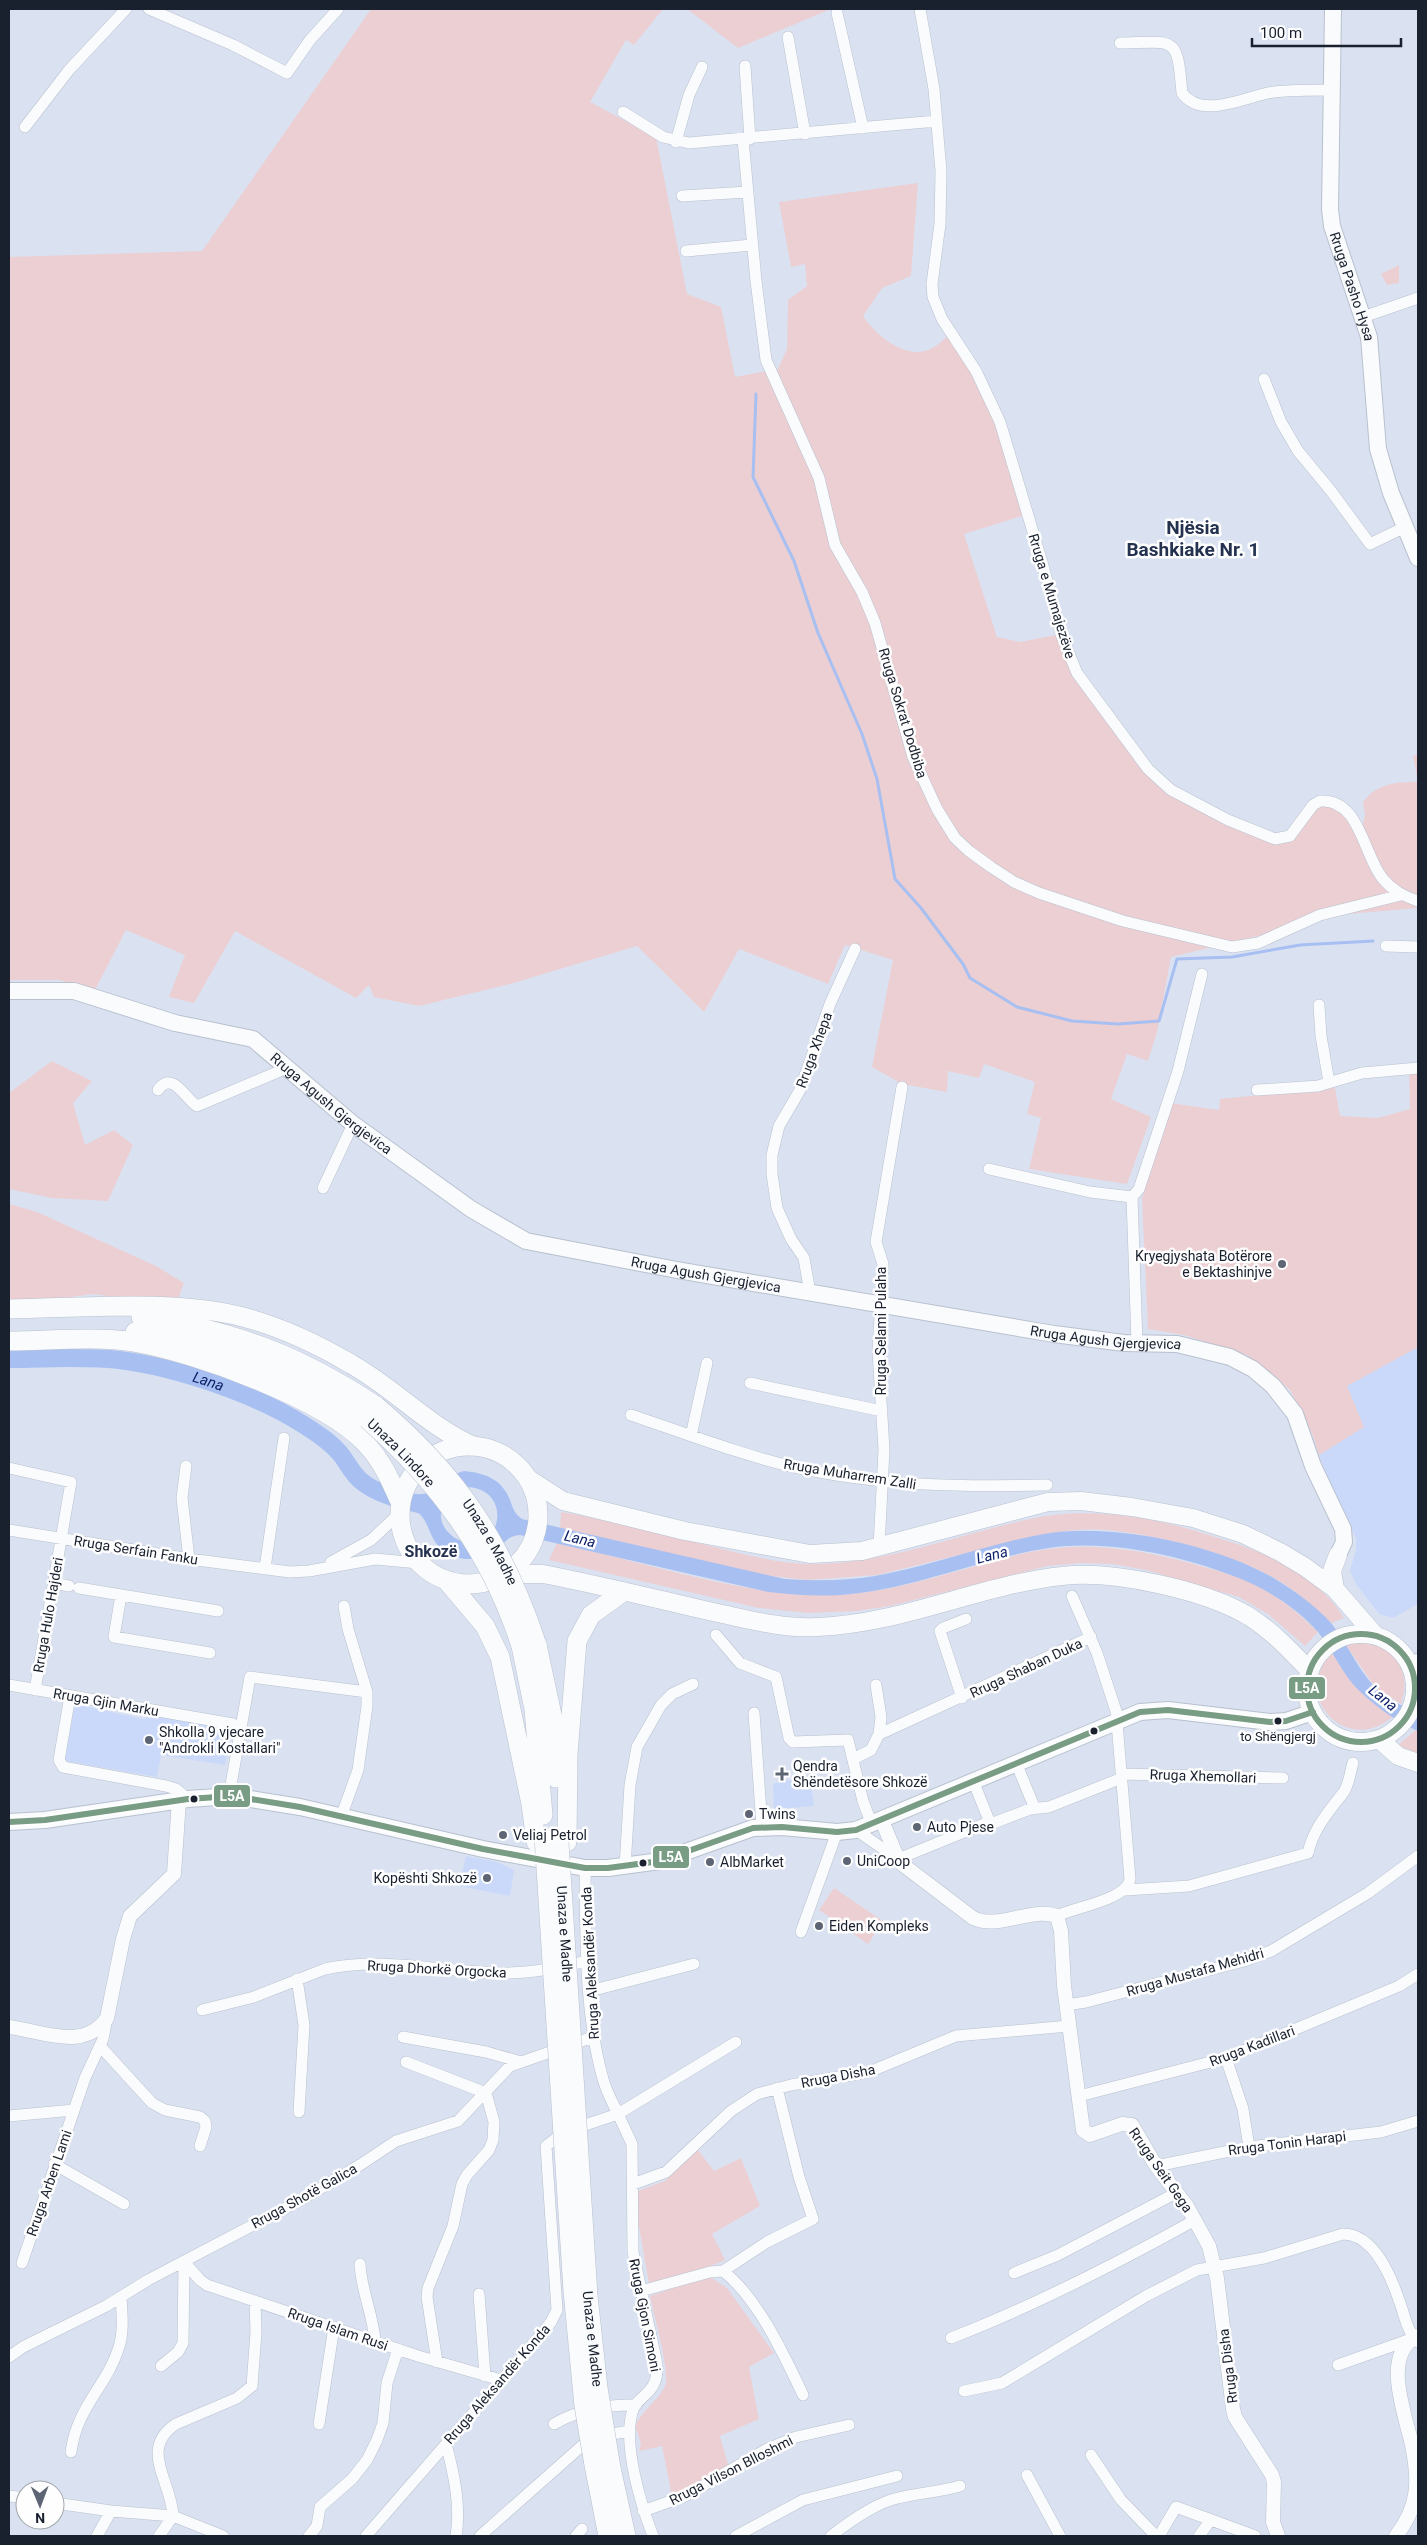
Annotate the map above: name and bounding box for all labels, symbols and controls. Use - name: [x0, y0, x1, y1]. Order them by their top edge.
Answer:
- scale bar: [1252, 15, 1401, 47]
- text: 100 m: [1260, 24, 1302, 42]
- street label: Rruga Pasho Hysa: [1327, 230, 1377, 342]
- district label: Njësia Bashkiake Nr. 1: [1126, 516, 1260, 561]
- street label: Rruga e Mumajezëve: [1025, 532, 1079, 660]
- street label: Rruga Sokrat Dodbiba: [876, 646, 930, 780]
- street label: Rruga Xhepa: [793, 1010, 835, 1090]
- street label: Rruga Agush Gjergjevica: [267, 1049, 395, 1157]
- place label: Kryegjyshata Botërore e Bektashinjve: [1135, 1248, 1272, 1280]
- street label: Rruga Agush Gjergjevica: [630, 1253, 782, 1296]
- marker: Kryegjyshata Botërore e Bektashinjve: [1276, 1258, 1288, 1270]
- street label: Rruga Selami Pulaha: [873, 1267, 889, 1395]
- street label: Rruga Agush Gjergjevica: [1029, 1322, 1183, 1353]
- water label: Lana: [190, 1368, 226, 1395]
- street label: Unaza Lindore: [364, 1415, 438, 1490]
- street label: Rruga Muharrem Zalli: [783, 1456, 917, 1492]
- street label: Unaza e Madhe: [459, 1496, 521, 1587]
- water label: Lana: [563, 1527, 598, 1551]
- street label: Rruga Serfain Fanku: [73, 1532, 199, 1568]
- district label: Shkozë: [405, 1542, 458, 1561]
- water label: Lana: [974, 1542, 1010, 1568]
- street label: Rruga Hulo Hajderi: [30, 1556, 66, 1674]
- street label: Rruga Shaban Duka: [967, 1635, 1085, 1701]
- line badge: L5A: [1288, 1676, 1326, 1700]
- text: L5A: [1294, 1680, 1320, 1696]
- water label: Lana: [1365, 1681, 1401, 1715]
- street label: Rruga Gjin Marku: [52, 1685, 160, 1719]
- marker: to Shëngjergj: [1273, 1716, 1283, 1726]
- place label: Shkolla 9 vjecare "Androkli Kostallari": [159, 1724, 280, 1756]
- unlabelled marker: [1089, 1726, 1099, 1736]
- place label: to Shëngjergj: [1240, 1729, 1316, 1744]
- marker: Shkolla 9 vjecare "Androkli Kostallari": [143, 1734, 155, 1746]
- place label: Qendra Shëndetësore Shkozë: [793, 1758, 927, 1790]
- street label: Rruga Xhemollari: [1149, 1766, 1257, 1786]
- marker: Qendra Shëndetësore Shkozë: [775, 1767, 789, 1781]
- line badge: L5A: [213, 1784, 251, 1808]
- text: L5A: [219, 1788, 245, 1804]
- unlabelled marker: [189, 1794, 199, 1804]
- place label: Twins: [759, 1806, 796, 1822]
- marker: Twins: [743, 1808, 755, 1820]
- place label: Auto Pjese: [927, 1819, 994, 1835]
- marker: Auto Pjese: [911, 1821, 923, 1833]
- place label: Veliaj Petrol: [513, 1827, 587, 1843]
- marker: Veliaj Petrol: [497, 1829, 509, 1841]
- line badge: L5A: [652, 1845, 690, 1869]
- text: L5A: [658, 1849, 684, 1865]
- place label: UniCoop: [857, 1853, 910, 1869]
- place label: AlbMarket: [720, 1854, 784, 1870]
- marker: UniCoop: [841, 1855, 853, 1867]
- marker: AlbMarket: [704, 1856, 716, 1868]
- unlabelled marker: [638, 1858, 648, 1868]
- place label: Kopështi Shkozë: [373, 1870, 477, 1886]
- marker: Kopështi Shkozë: [481, 1872, 493, 1884]
- street label: Unaza e Madhe: [554, 1885, 576, 1982]
- street label: Rruga Aleksandër Konda: [578, 1886, 602, 2040]
- place label: Eiden Kompleks: [829, 1918, 929, 1934]
- marker: Eiden Kompleks: [813, 1920, 825, 1932]
- street label: Rruga Mustafa Mehidri: [1124, 1945, 1266, 1999]
- street label: Rruga Dhorkë Orgocka: [367, 1957, 507, 1981]
- street label: Rruga Kadillari: [1207, 2022, 1297, 2070]
- street label: Rruga Disha: [800, 2061, 876, 2091]
- street label: Rruga Seit Gega: [1126, 2125, 1196, 2215]
- street label: Rruga Arben Lami: [23, 2128, 75, 2238]
- street label: Rruga Tonin Harapi: [1227, 2128, 1347, 2158]
- street label: Rruga Shotë Galica: [248, 2160, 360, 2232]
- street label: Rruga Gjon Simoni: [626, 2257, 664, 2373]
- street label: Unaza e Madhe: [580, 2290, 606, 2388]
- street label: Rruga Islam Rusi: [286, 2304, 390, 2354]
- street label: Rruga Aleksandër Konda: [441, 2321, 553, 2447]
- street label: Rruga Disha: [1215, 2328, 1241, 2404]
- street label: Rruga Vilson Blloshmi: [667, 2432, 795, 2508]
- north arrow: [15, 2480, 65, 2530]
- text: N: [35, 2510, 45, 2526]

